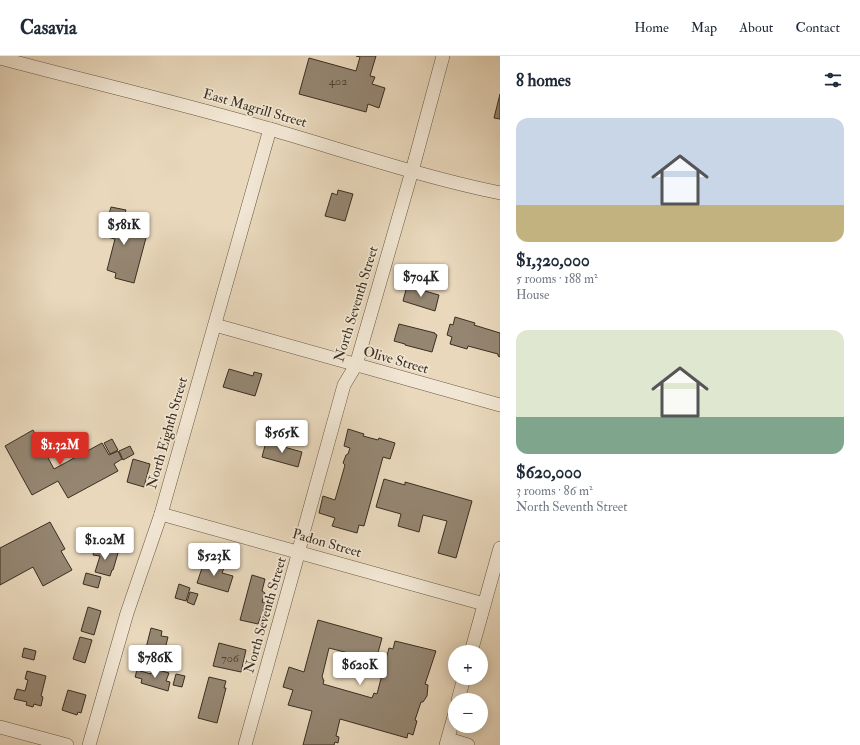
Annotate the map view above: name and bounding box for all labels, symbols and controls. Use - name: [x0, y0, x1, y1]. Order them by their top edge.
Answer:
- text: Casavia: [20, 16, 77, 40]
- text: Home: [634, 19, 669, 36]
- text: Map: [691, 19, 717, 36]
- text: About: [739, 19, 773, 36]
- text: Contact: [795, 19, 840, 36]
- icon: filters: [822, 69, 844, 91]
- text: 8 homes: [516, 70, 571, 91]
- house number: 402: [329, 74, 347, 89]
- street label: East Magrill Street: [201, 85, 309, 131]
- icon: home: [644, 144, 716, 216]
- pin: $581K: [96, 212, 152, 246]
- text: $581K: [108, 217, 140, 233]
- street label: North Seventh Street: [330, 244, 382, 364]
- text: $1,320,000: [516, 250, 590, 271]
- pin: $704K: [393, 264, 449, 298]
- text: $704K: [403, 269, 439, 285]
- text: 5 rooms · 188 m²: [516, 271, 598, 287]
- text: House: [516, 287, 549, 303]
- street label: Olive Street: [361, 343, 431, 378]
- icon: home: [644, 356, 716, 428]
- street label: North Eighth Street: [143, 375, 191, 491]
- pin: $565K: [254, 420, 310, 454]
- text: $565K: [265, 425, 299, 441]
- pin: $1.32M: [27, 432, 93, 466]
- text: $1.32M: [41, 437, 79, 453]
- text: $620,000: [516, 462, 582, 483]
- text: 3 rooms · 86 m²: [516, 483, 593, 499]
- text: North Seventh Street: [516, 499, 628, 515]
- street label: Padon Street: [290, 525, 364, 561]
- pin: $1.02M: [72, 527, 138, 561]
- text: $1.02M: [85, 532, 125, 548]
- pin: $523K: [186, 543, 242, 577]
- text: $523K: [197, 548, 231, 564]
- street label: North Seventh Street: [240, 554, 290, 675]
- pin: $786K: [127, 645, 183, 679]
- map controls: [448, 645, 488, 733]
- button: +: [448, 645, 488, 685]
- text: $786K: [137, 650, 173, 666]
- house number: 706: [221, 651, 240, 666]
- pin: $620K: [332, 652, 388, 686]
- text: $620K: [342, 657, 378, 673]
- button: −: [448, 693, 488, 733]

